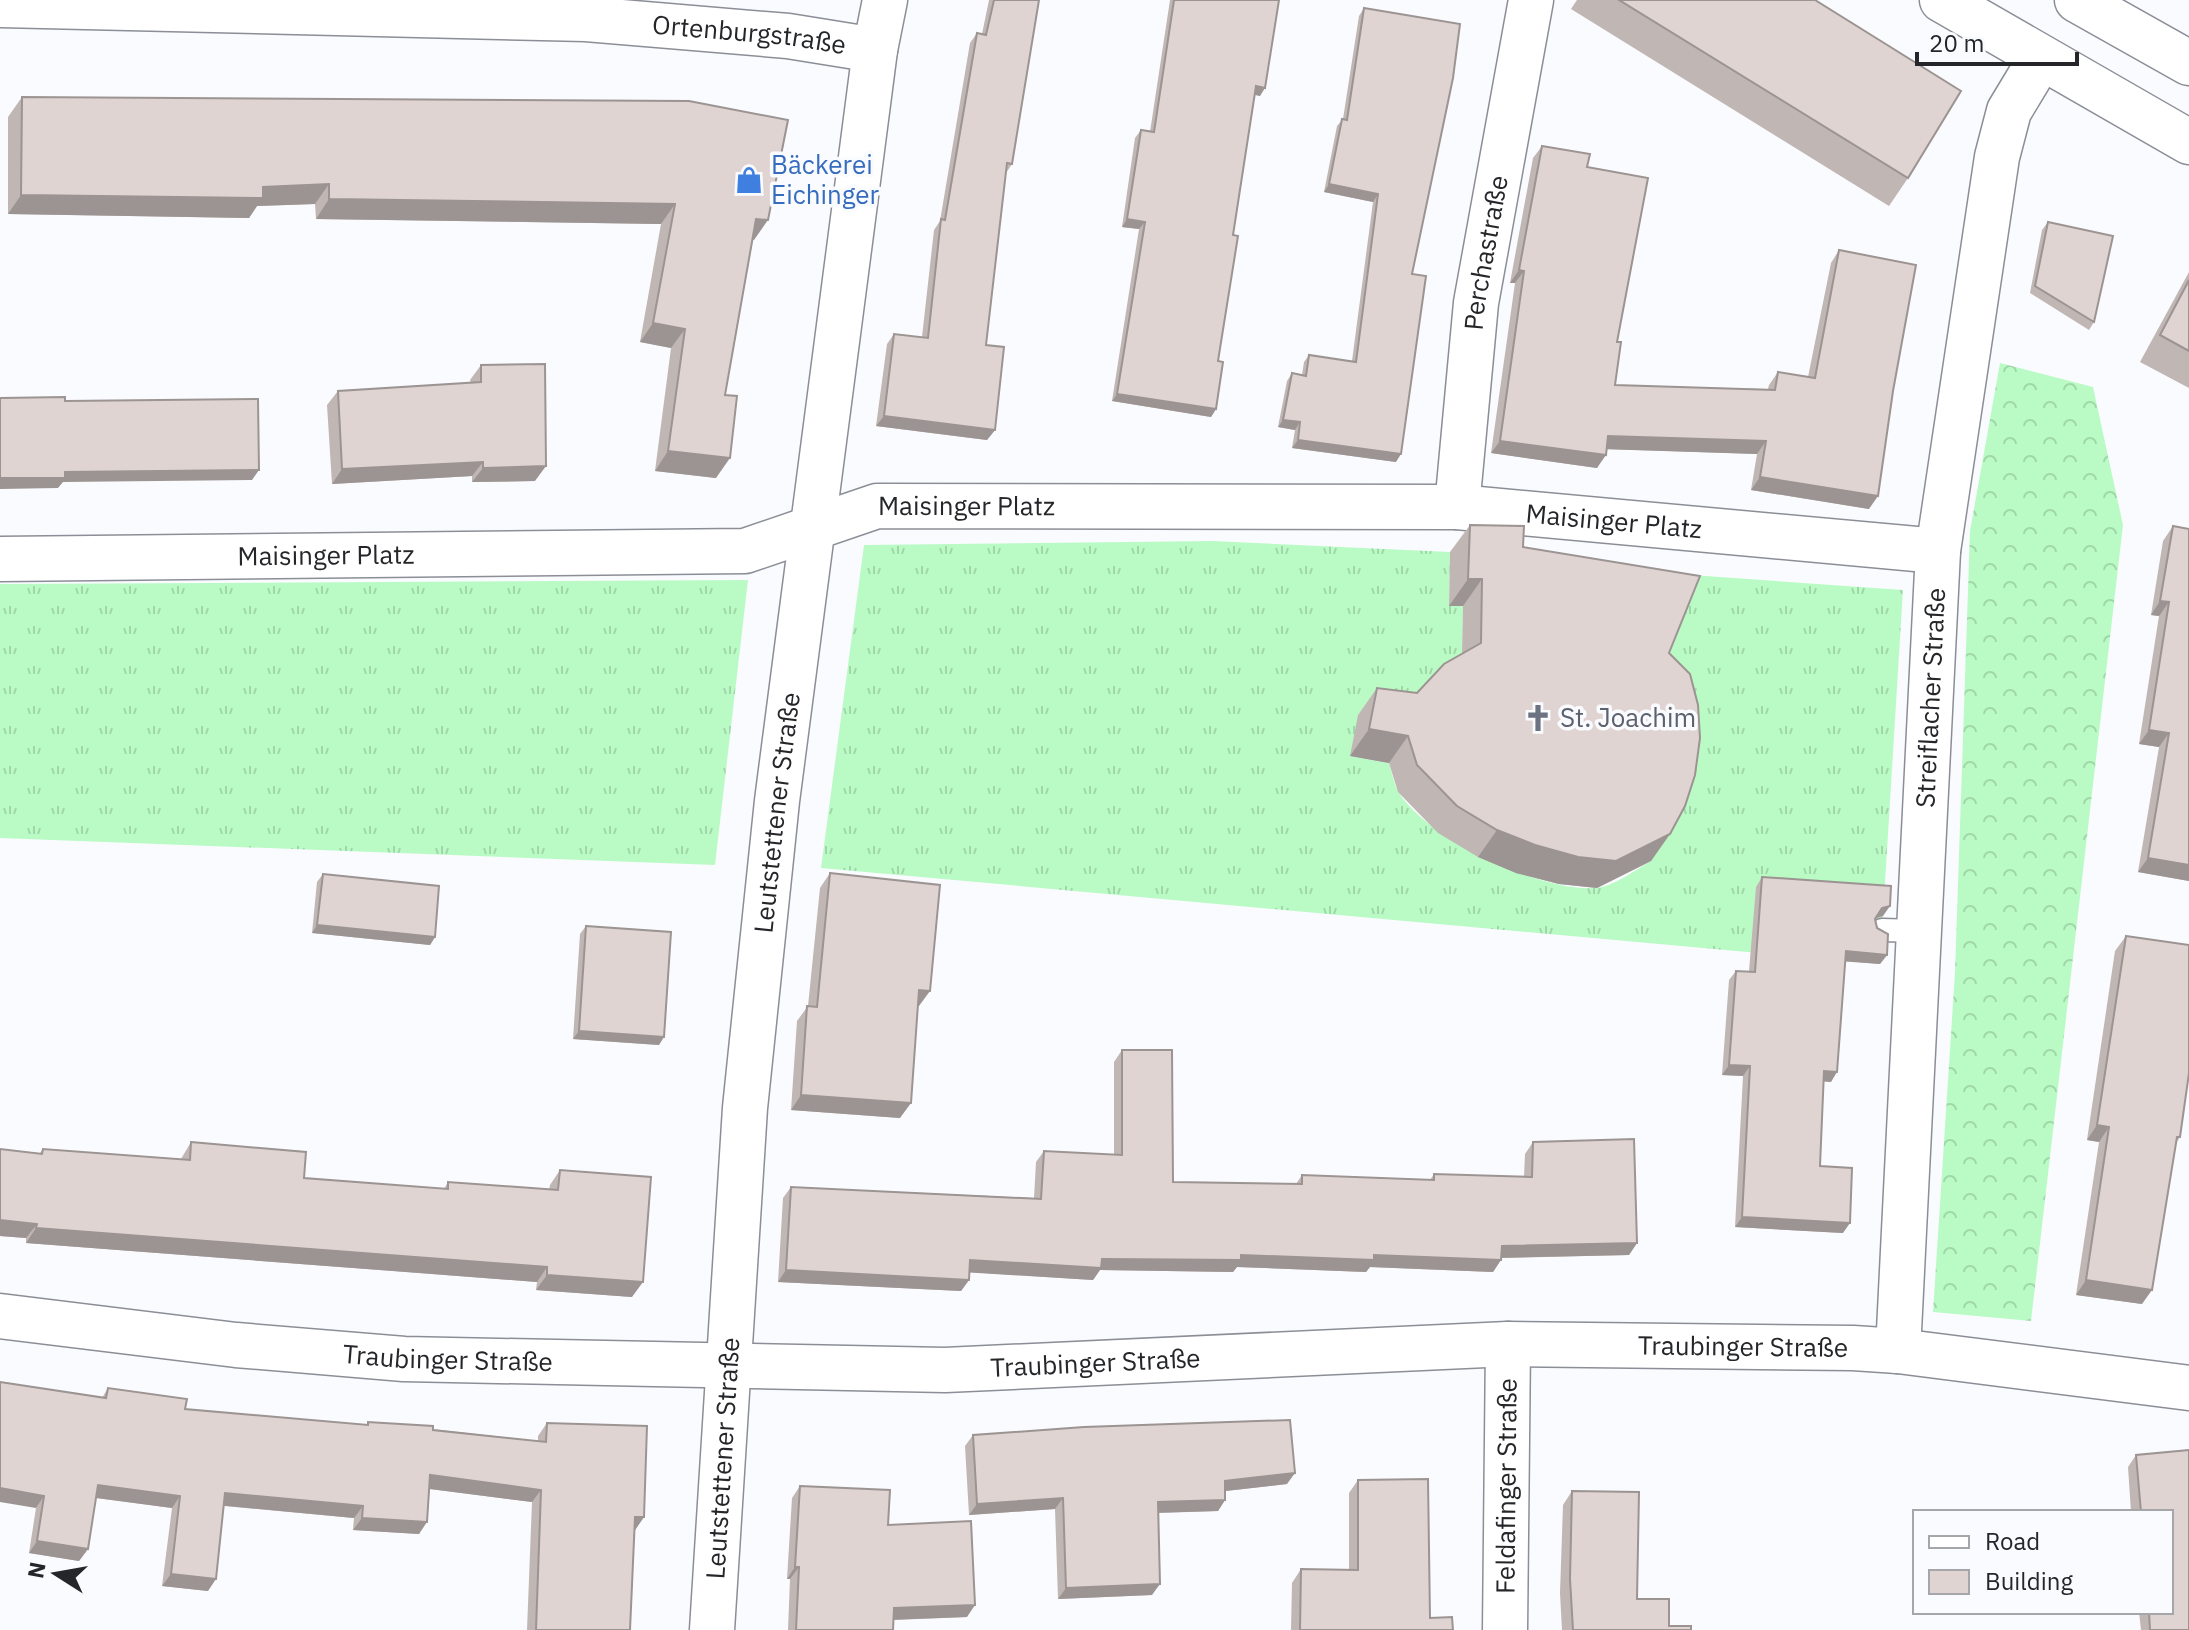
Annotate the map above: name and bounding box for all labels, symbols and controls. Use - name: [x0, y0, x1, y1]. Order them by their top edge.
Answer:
- street label: Ortenburgstraße: [651, 7, 849, 61]
- scale bar: [1917, 16, 2077, 66]
- text: 20 m: [1929, 27, 1984, 59]
- place label: Bäckerei Eichinger: [771, 147, 880, 211]
- shop icon: Bäckerei Eichinger: [734, 165, 764, 195]
- street label: Perchastraße: [1456, 172, 1515, 332]
- street label: Maisinger Platz: [878, 488, 1055, 522]
- street label: Maisinger Platz: [1524, 495, 1704, 545]
- street label: Maisinger Platz: [237, 537, 415, 572]
- street label: Streiflacher Straße: [1907, 587, 1952, 809]
- street label: Leutstettener Straße: [745, 690, 807, 935]
- place label: St. Joachim: [1560, 700, 1696, 734]
- church icon: St. Joachim: [1523, 703, 1553, 733]
- street label: Traubinger Straße: [1638, 1328, 1848, 1364]
- street label: Traubinger Straße: [341, 1336, 553, 1378]
- street label: Leutstettener Straße: [697, 1336, 746, 1580]
- street label: Traubinger Straße: [990, 1340, 1201, 1384]
- street label: Feldafinger Straße: [1487, 1378, 1524, 1594]
- legend: [1913, 1510, 2173, 1614]
- text: Road: [1985, 1525, 2040, 1557]
- north arrow: [16, 1534, 96, 1614]
- text: N: [20, 1559, 52, 1581]
- text: Building: [1985, 1565, 2073, 1597]

